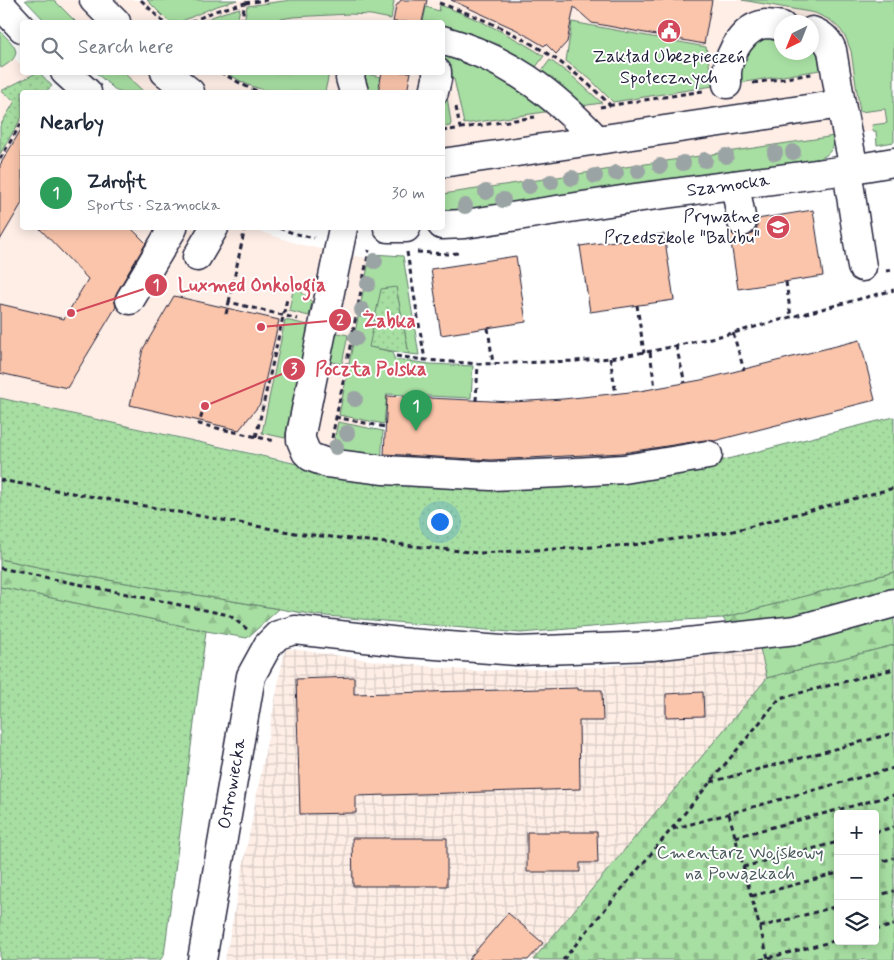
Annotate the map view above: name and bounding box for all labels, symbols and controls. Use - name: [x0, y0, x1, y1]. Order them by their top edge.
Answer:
- north arrow: [774, 15, 819, 60]
- public building icon: Zakład Ubezpieczeń Społecznych: [656, 18, 682, 44]
- search box: [20, 20, 445, 75]
- icon: search: [38, 34, 66, 62]
- text: Search here: [78, 35, 174, 60]
- place label: Zakład Ubezpieczeń Społecznych: [593, 45, 745, 90]
- text: Nearby: [40, 109, 104, 137]
- street label: Szamocka: [685, 168, 771, 203]
- text: Zdrofit: [87, 170, 147, 195]
- text: 1: [52, 183, 60, 204]
- text: 30 m: [392, 183, 425, 204]
- text: Sports · Szamocka: [87, 195, 220, 216]
- place label: Prywatne Przedszkole "Balibu": [604, 205, 760, 250]
- school or university icon: Prywatne Przedszkole "Balibu": [765, 214, 791, 240]
- callout: Luxmed Onkologia: [144, 268, 335, 302]
- text: Luxmed Onkologia: [178, 273, 326, 301]
- text: 1: [153, 276, 159, 296]
- callout: Żabka: [327, 303, 426, 337]
- text: Żabka: [362, 309, 416, 334]
- text: 2: [336, 311, 344, 331]
- callout: Poczta Polska: [282, 352, 436, 386]
- text: Poczta Polska: [315, 357, 427, 382]
- text: 3: [291, 360, 298, 380]
- pin: 1: [400, 390, 432, 431]
- your location: [427, 509, 453, 535]
- street label: Ostrowiecka: [213, 736, 252, 831]
- map controls: [834, 810, 879, 945]
- button: +: [834, 810, 879, 855]
- park label: Cmentarz Wojskowy na Powązkach: [656, 841, 824, 886]
- button: −: [834, 855, 879, 900]
- button: layers: [834, 900, 879, 945]

